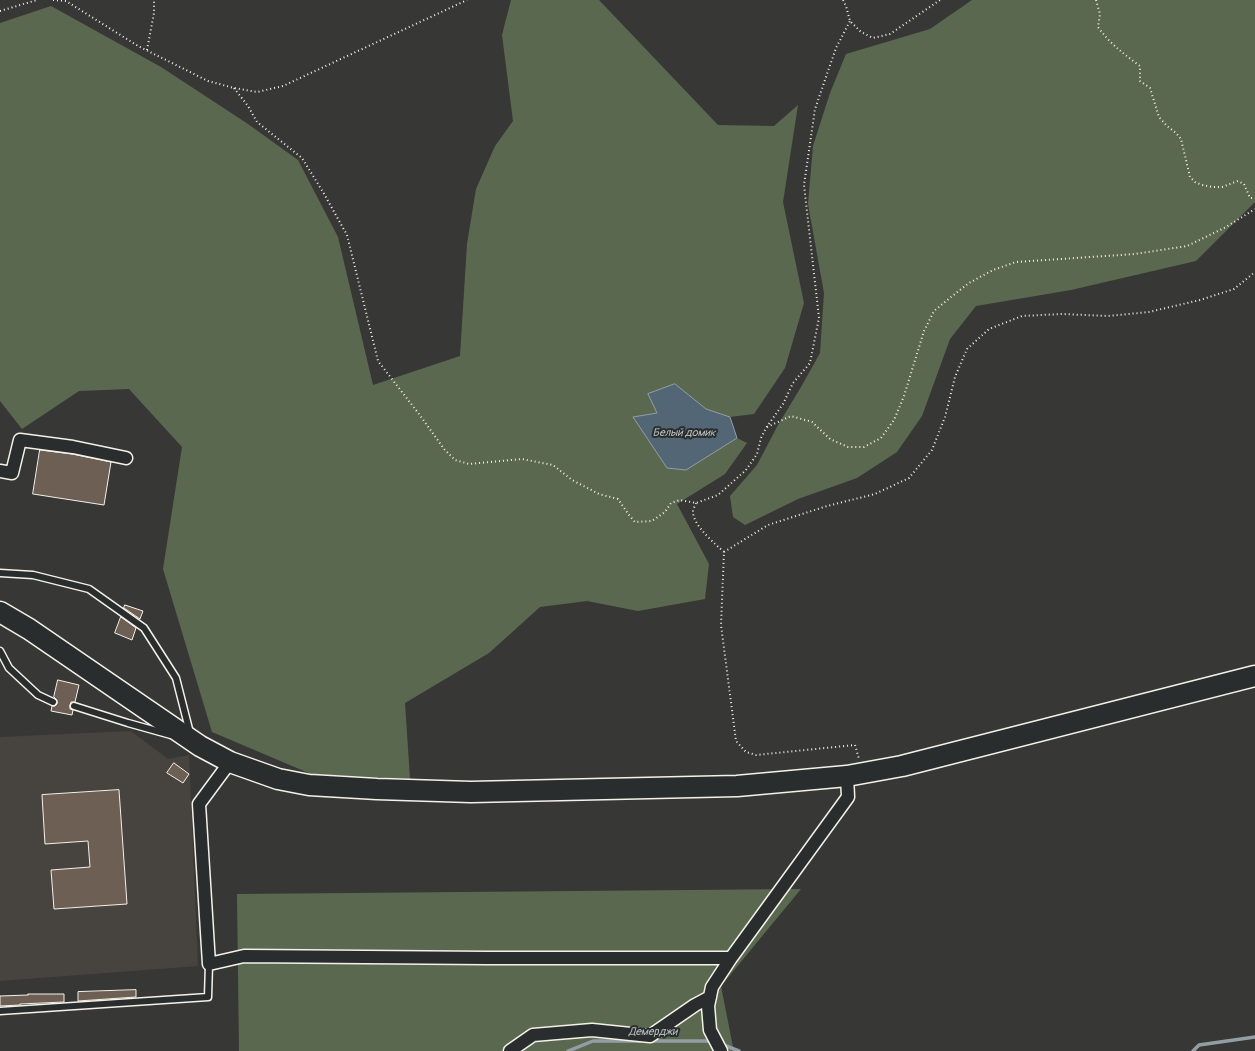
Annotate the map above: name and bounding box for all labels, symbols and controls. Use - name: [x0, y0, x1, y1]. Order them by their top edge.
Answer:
- water label: Белый домик: [653, 426, 715, 440]
- water label: Демерджи: [629, 1025, 677, 1039]

